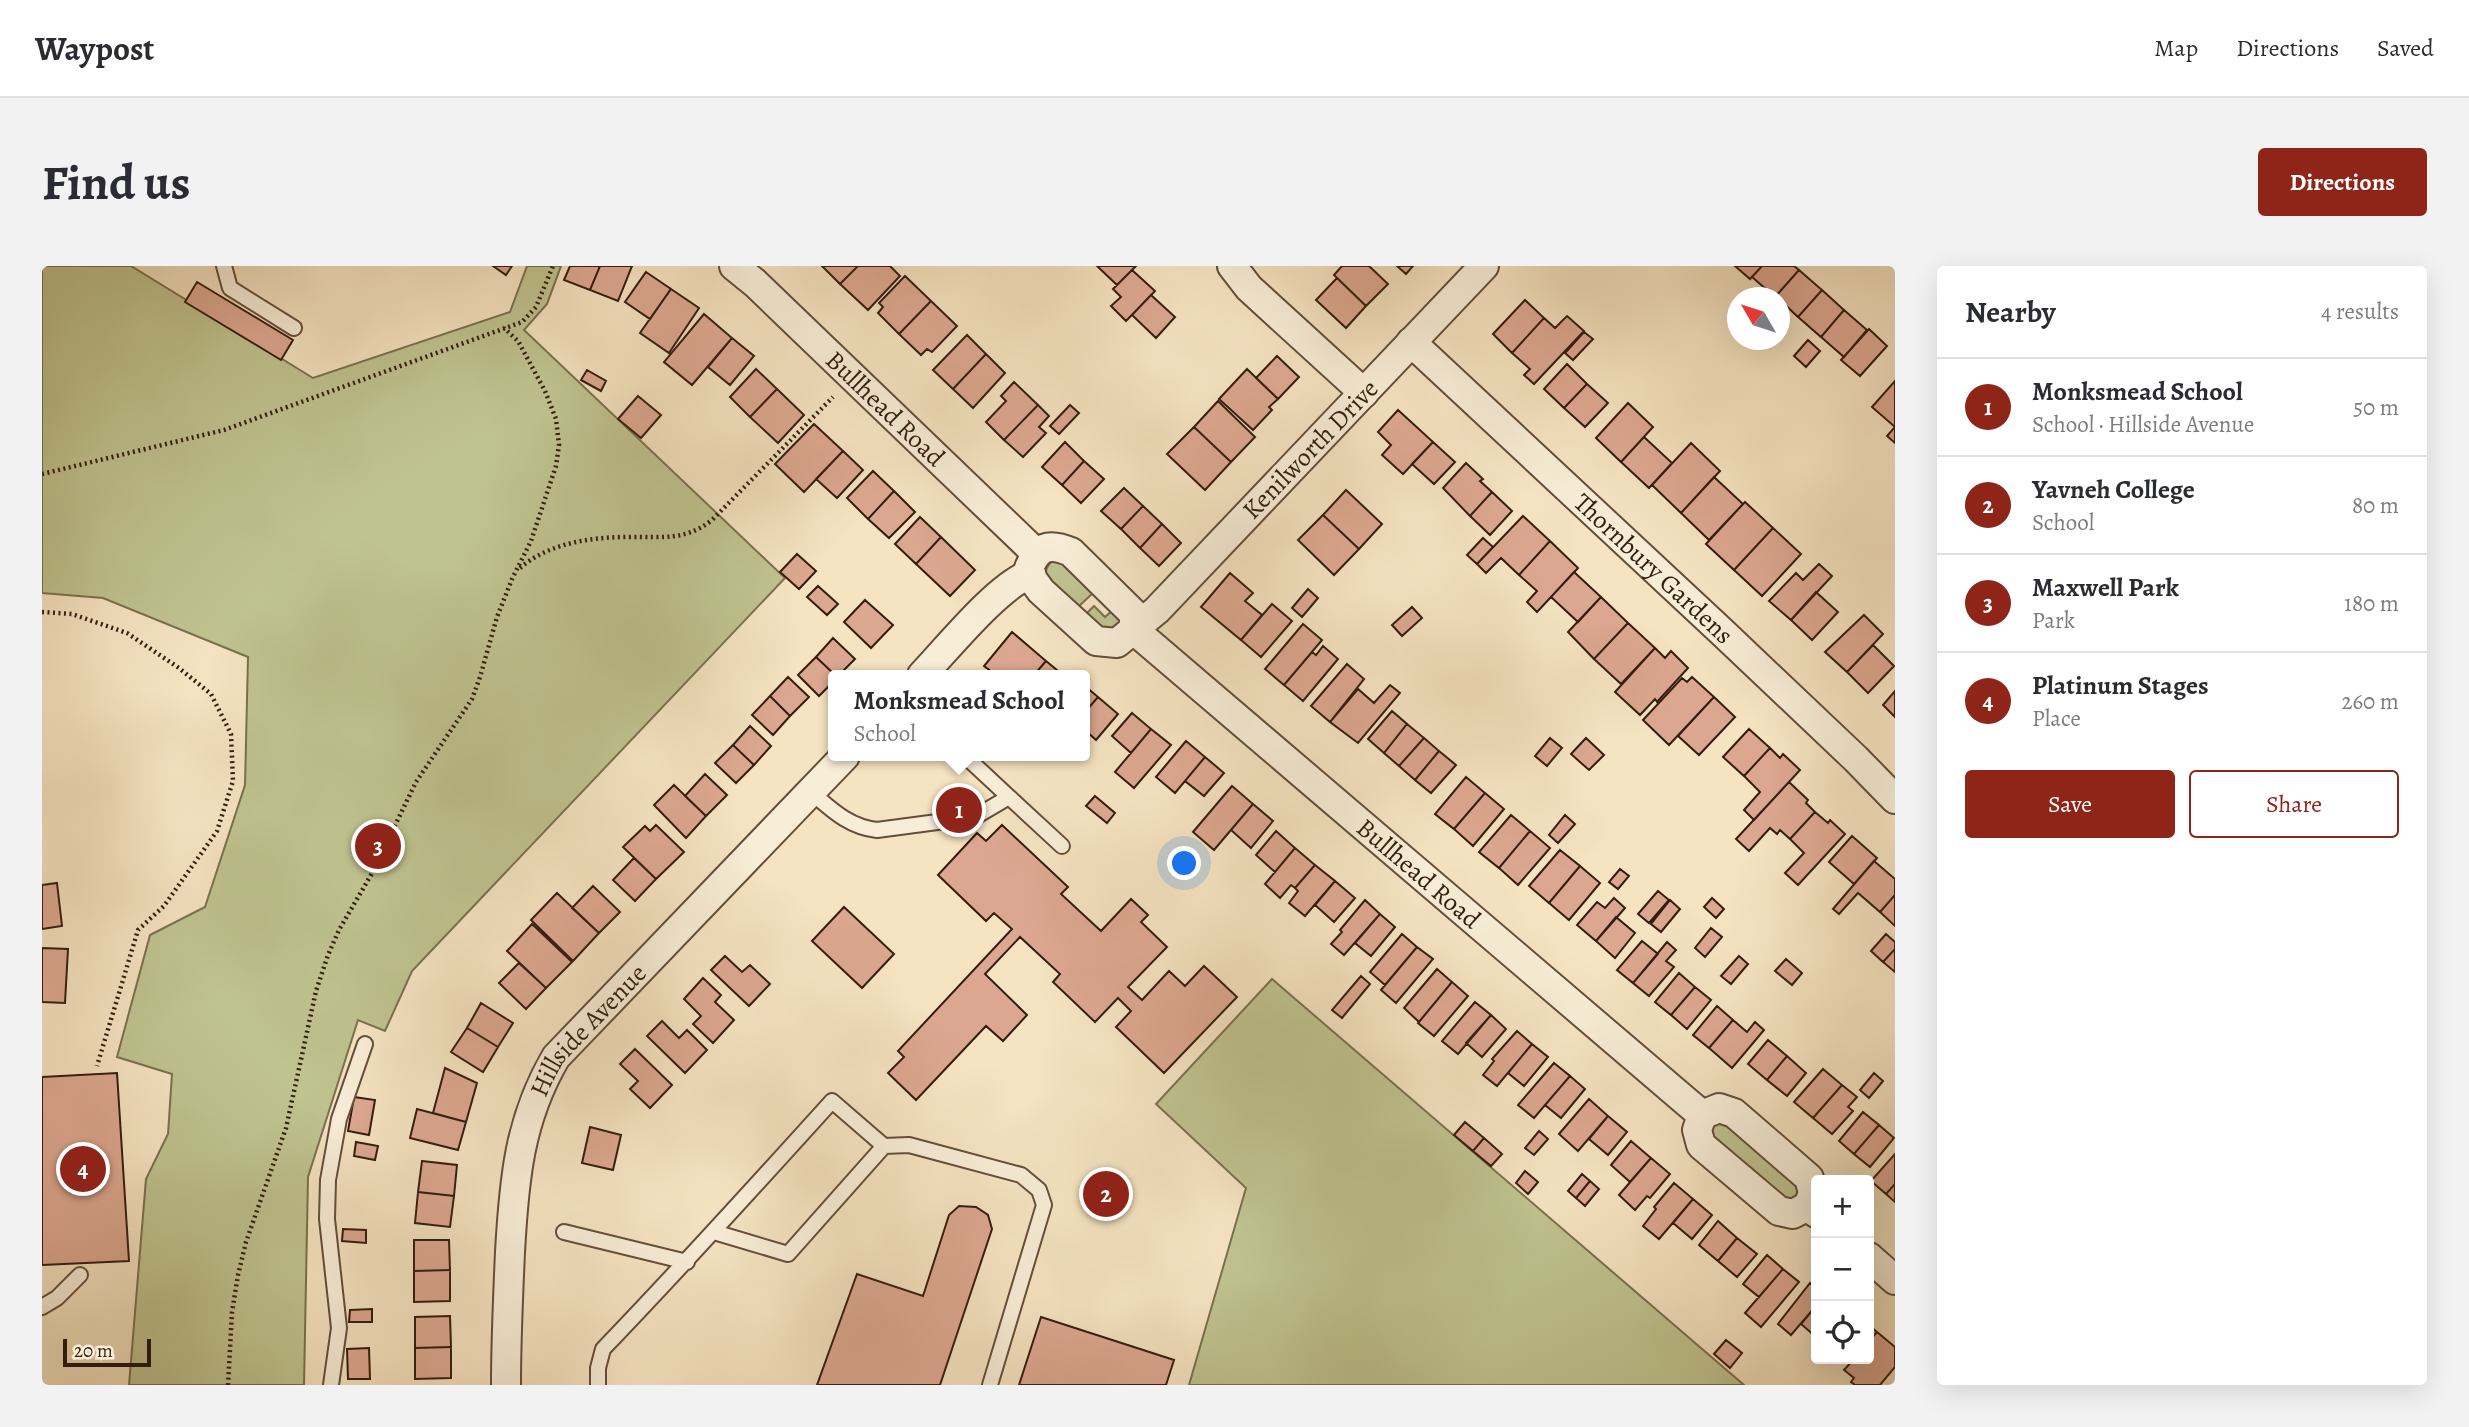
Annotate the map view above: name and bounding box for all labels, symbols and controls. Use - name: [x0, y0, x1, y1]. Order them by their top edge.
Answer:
- text: Waypost: [35, 26, 154, 71]
- text: Map: [2154, 32, 2198, 64]
- text: Directions: [2236, 32, 2339, 64]
- text: Saved: [2377, 32, 2434, 64]
- button: Directions: [2258, 148, 2427, 216]
- text: Find us: [42, 149, 190, 216]
- north arrow: [1727, 287, 1790, 350]
- text: Nearby: [1965, 292, 2056, 332]
- text: 4 results: [2321, 296, 2399, 327]
- street label: Bullhead Road: [818, 343, 953, 474]
- street label: Kenilworth Drive: [1235, 372, 1386, 527]
- text: Monksmead School: [2032, 374, 2243, 409]
- text: 1: [1984, 392, 1992, 423]
- text: 50 m: [2353, 392, 2399, 423]
- text: School · Hillside Avenue: [2032, 409, 2254, 440]
- text: Yavneh College: [2032, 472, 2195, 507]
- street label: Thornbury Gardens: [1566, 486, 1741, 652]
- text: 2: [1982, 490, 1994, 521]
- text: 80 m: [2352, 490, 2399, 521]
- text: School: [2032, 507, 2094, 538]
- text: Maxwell Park: [2032, 570, 2179, 605]
- text: 3: [1983, 588, 1993, 619]
- text: 180 m: [2344, 588, 2399, 619]
- text: Park: [2032, 605, 2075, 636]
- text: Platinum Stages: [2032, 668, 2209, 703]
- popup: [828, 670, 1090, 761]
- text: Monksmead School: [854, 683, 1064, 718]
- text: 4: [1983, 686, 1993, 717]
- text: 260 m: [2341, 686, 2399, 717]
- text: Place: [2032, 703, 2081, 734]
- text: School: [854, 718, 916, 749]
- button: Save: [1965, 770, 2175, 838]
- button: Share: [2189, 770, 2399, 838]
- pin: 1: [936, 784, 982, 836]
- street label: Bullhead Road: [1349, 811, 1488, 937]
- pin: 3: [355, 820, 401, 872]
- your location: [1167, 846, 1201, 880]
- street label: Hillside Avenue: [522, 956, 654, 1102]
- pin: 4: [60, 1143, 106, 1195]
- pin: 2: [1083, 1168, 1129, 1220]
- map controls: [1811, 1175, 1874, 1364]
- button: +: [1811, 1175, 1874, 1238]
- button: −: [1811, 1238, 1874, 1301]
- button: locate: [1811, 1301, 1874, 1364]
- scale bar: [63, 1336, 150, 1368]
- text: 20 m: [74, 1338, 113, 1364]

